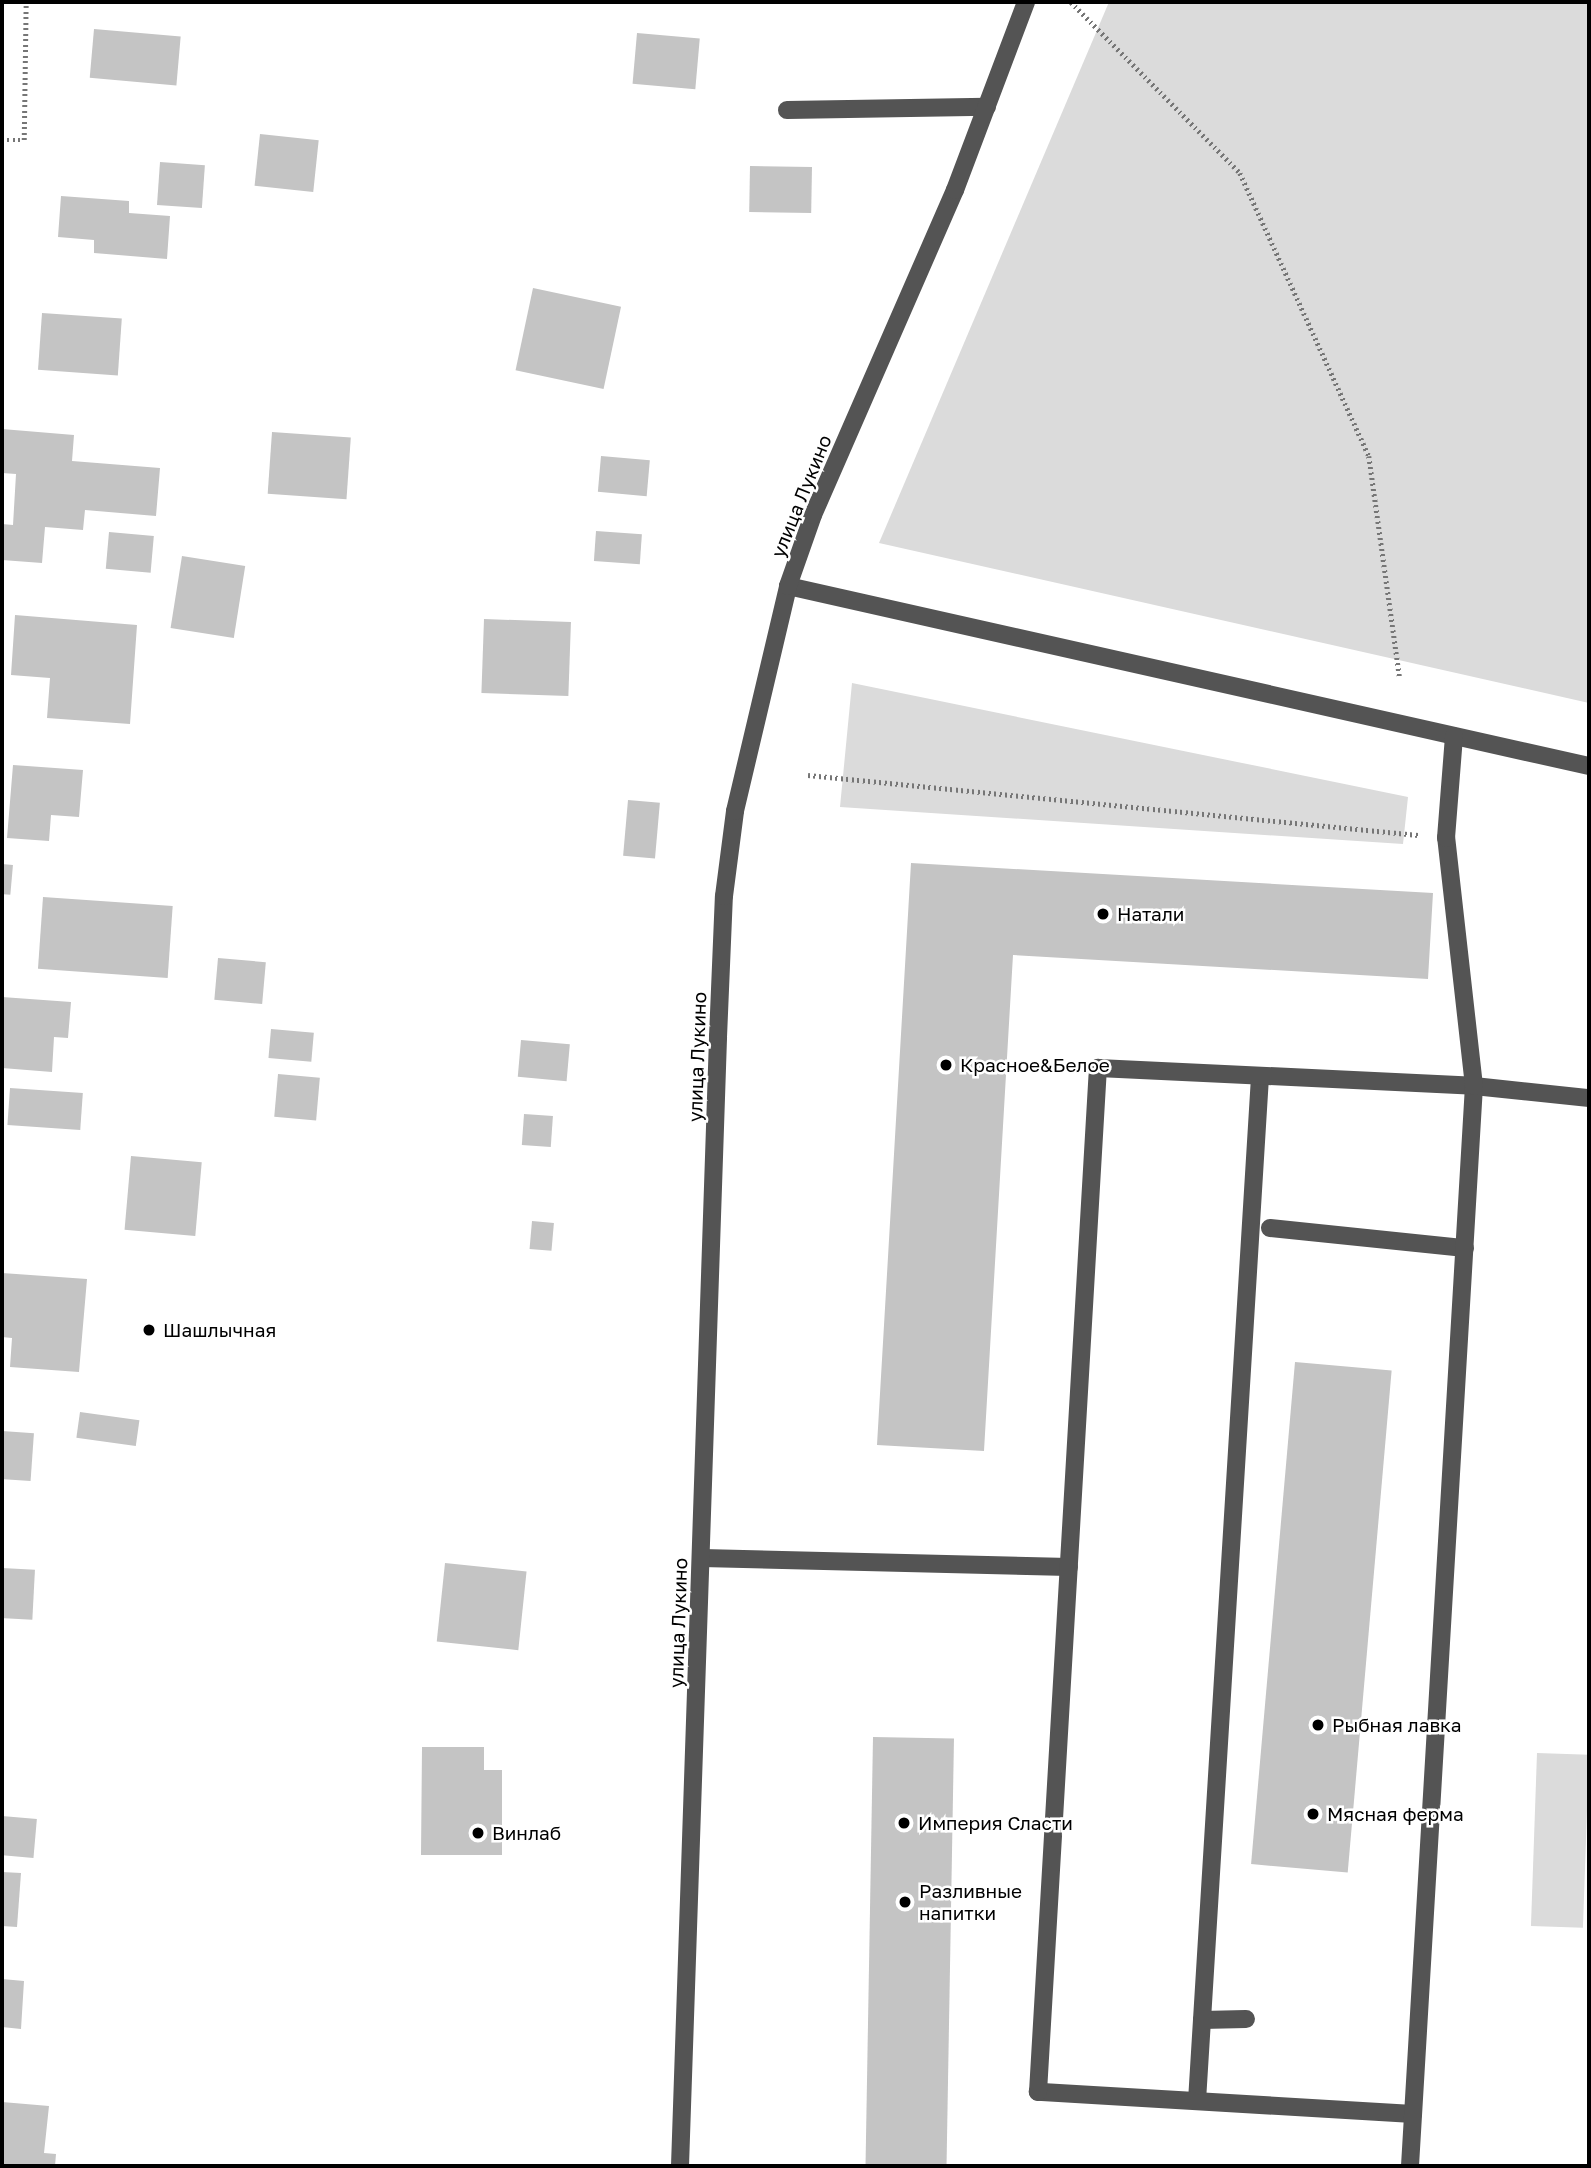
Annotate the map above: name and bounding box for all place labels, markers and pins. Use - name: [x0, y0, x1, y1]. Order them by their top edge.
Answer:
- place label: Натали: [1117, 903, 1184, 925]
- marker: Натали: [1095, 906, 1111, 922]
- place label: Красное&Белое: [960, 1054, 1110, 1076]
- marker: Красное&Белое: [938, 1057, 954, 1073]
- place label: Шашлычная: [163, 1319, 276, 1341]
- marker: Шашлычная: [141, 1322, 157, 1338]
- place label: Рыбная лавка: [1332, 1714, 1462, 1736]
- marker: Рыбная лавка: [1310, 1717, 1326, 1733]
- place label: Мясная ферма: [1327, 1803, 1464, 1825]
- marker: Мясная ферма: [1305, 1806, 1321, 1822]
- place label: Империя Сласти: [918, 1812, 1073, 1834]
- marker: Империя Сласти: [896, 1815, 912, 1831]
- place label: Винлаб: [492, 1822, 561, 1844]
- marker: Винлаб: [470, 1825, 486, 1841]
- place label: Разливные напитки: [919, 1880, 1022, 1924]
- marker: Разливные напитки: [897, 1894, 913, 1910]

